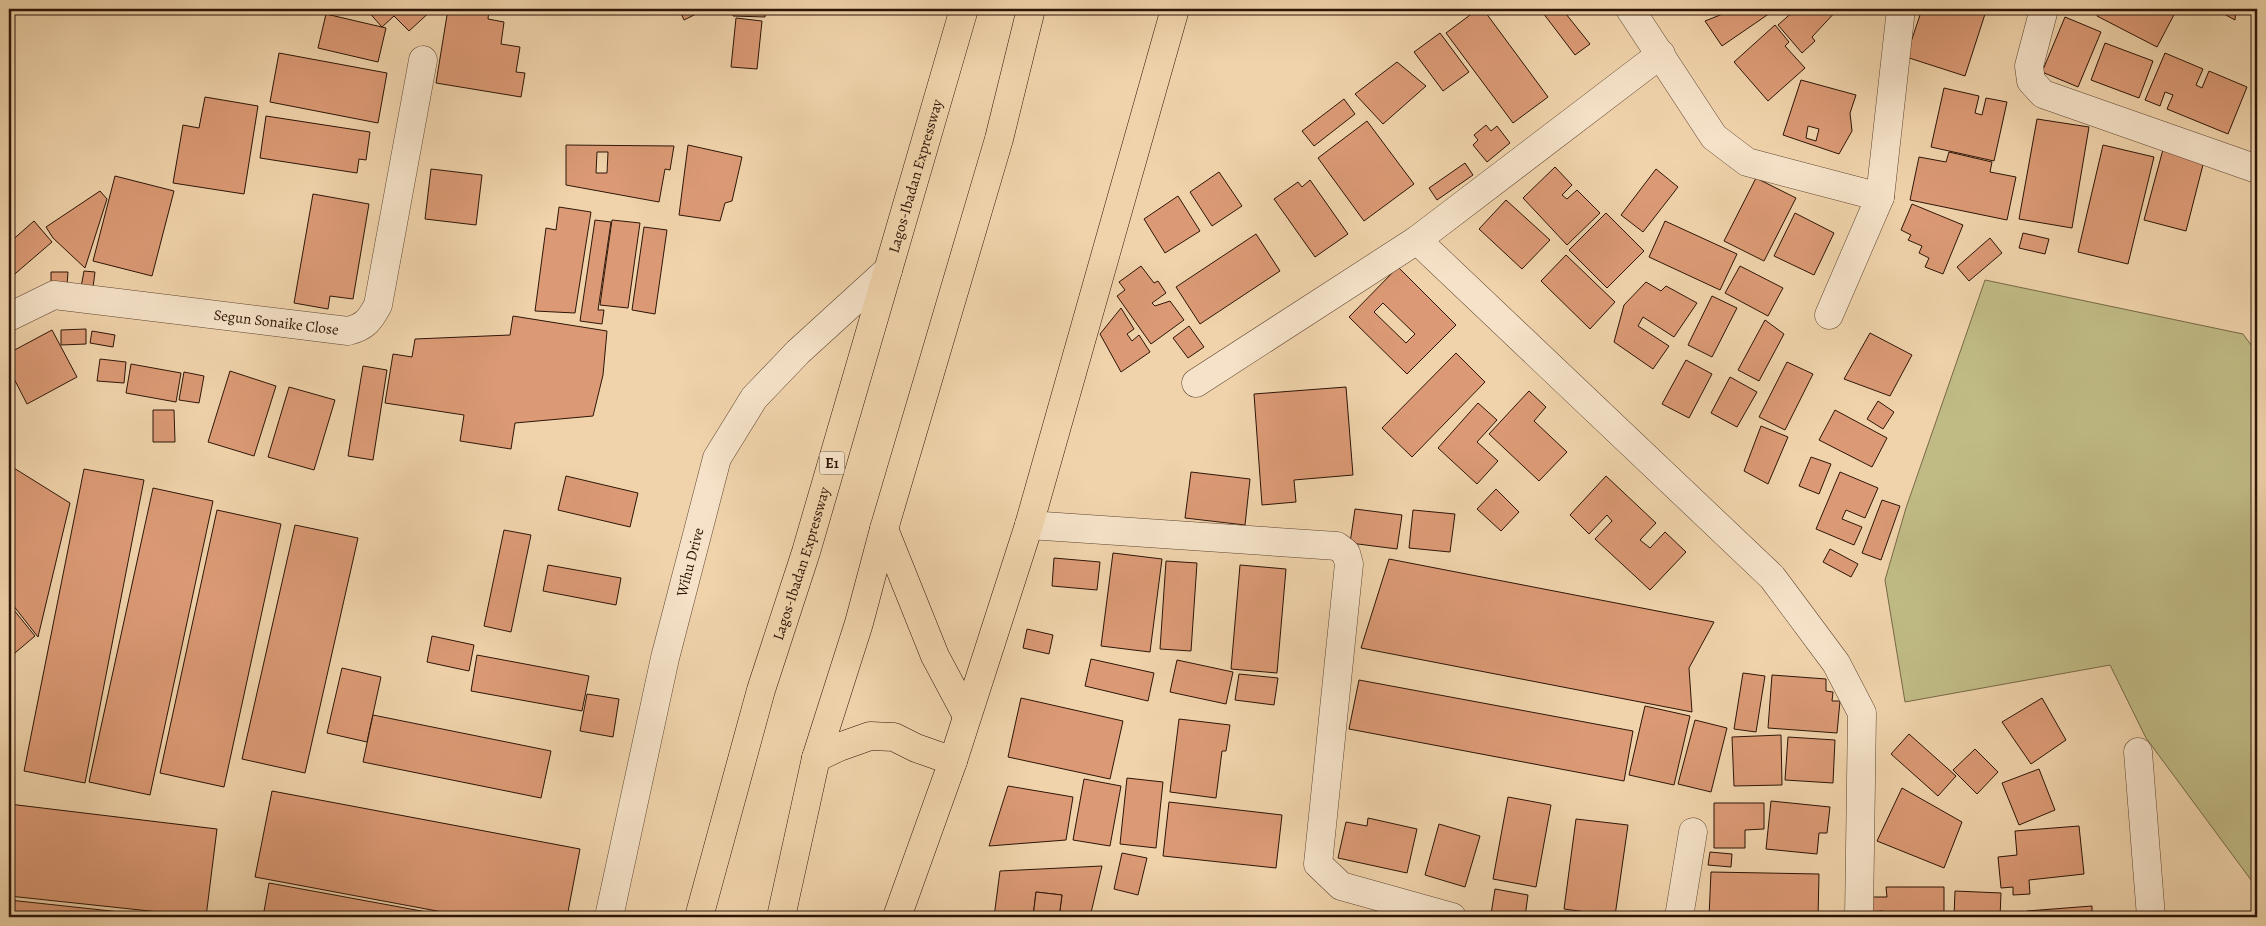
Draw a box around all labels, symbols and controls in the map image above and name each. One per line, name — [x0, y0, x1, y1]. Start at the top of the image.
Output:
street label: Lagos-Ibadan Expressway — [884, 96, 947, 255]
street label: Segun Sonaike Close — [213, 305, 340, 340]
road number: E1 — [820, 452, 844, 474]
street label: Lagos-Ibadan Expressway — [768, 484, 834, 643]
street label: Wihu Drive — [671, 525, 709, 600]

